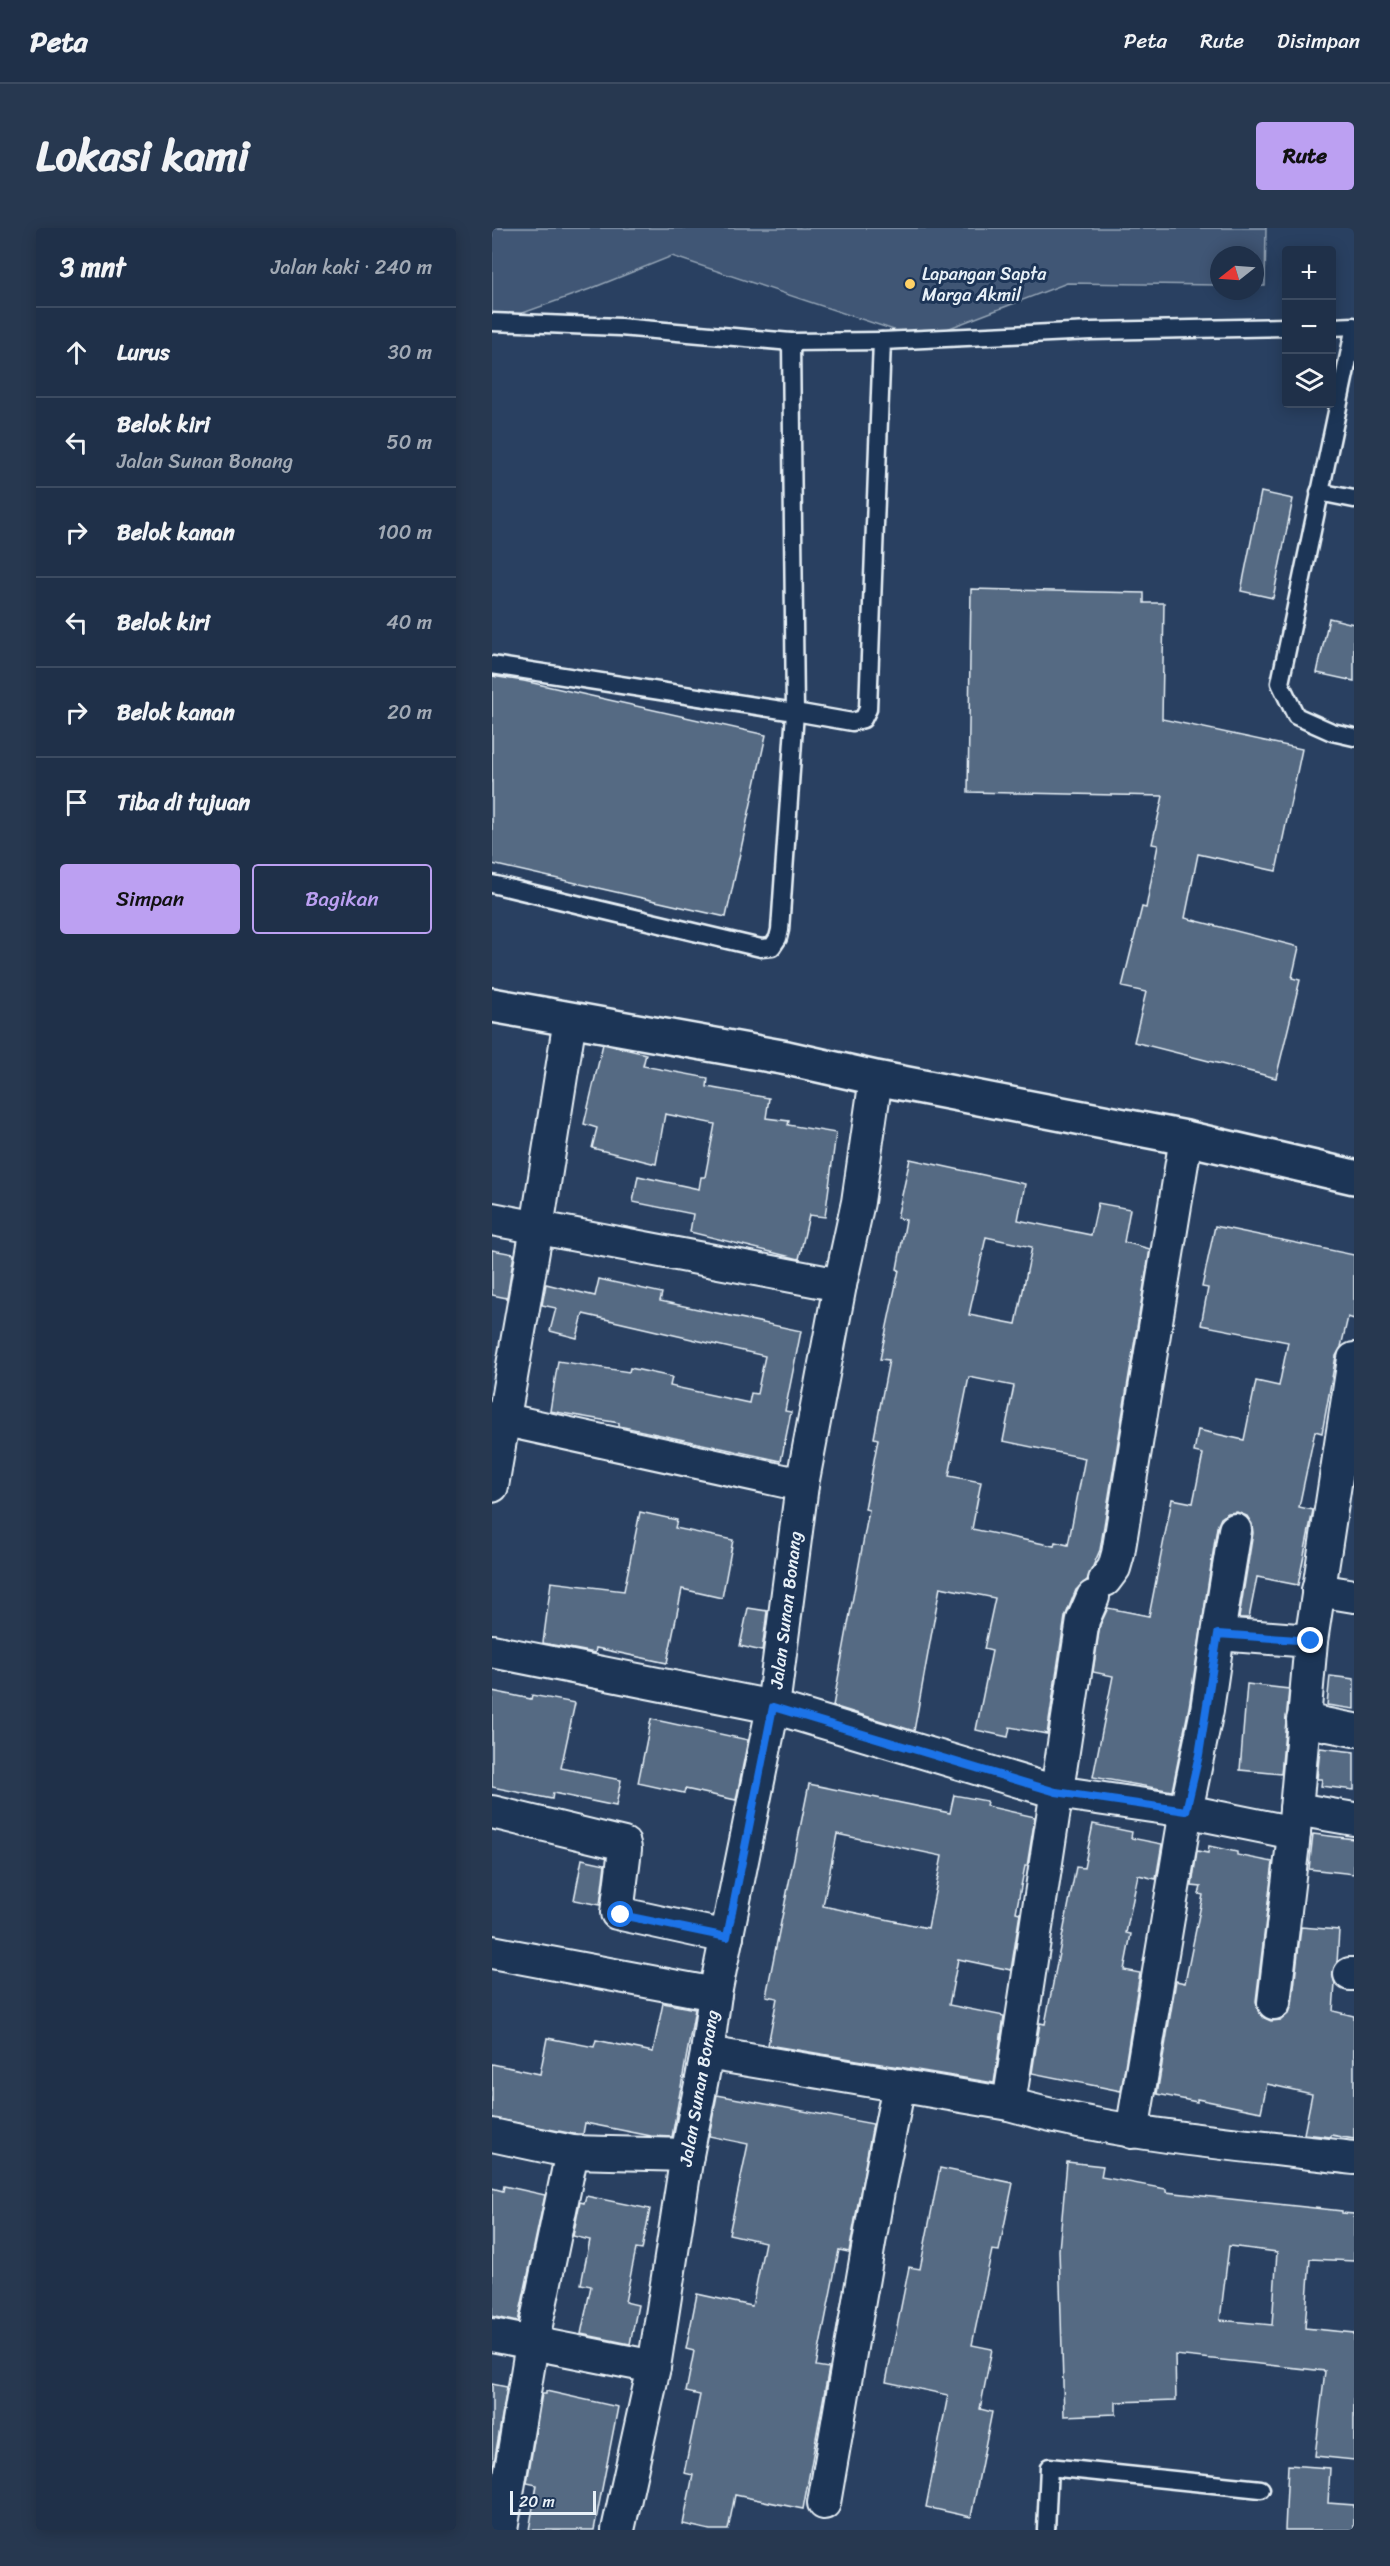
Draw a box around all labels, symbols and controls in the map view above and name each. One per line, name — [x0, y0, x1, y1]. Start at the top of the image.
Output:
text: Peta — [30, 17, 88, 66]
text: Peta — [1124, 22, 1167, 60]
text: Rute — [1200, 22, 1244, 60]
text: Disimpan — [1277, 22, 1360, 60]
text: Lokasi kami — [36, 119, 249, 193]
button: Rute — [1256, 122, 1354, 190]
text: 3 mnt — [60, 244, 126, 290]
north arrow — [1210, 246, 1264, 300]
map controls — [1282, 246, 1336, 408]
button: + — [1282, 246, 1336, 300]
text: Jalan kaki · 240 m — [271, 250, 432, 285]
place label: Lapangan Sapta Marga Akmil — [922, 258, 1047, 311]
marker: Lapangan Sapta Marga Akmil — [903, 277, 917, 291]
button: − — [1282, 300, 1336, 354]
text: Lurus — [117, 333, 170, 372]
text: 30 m — [388, 335, 432, 370]
icon: ahead — [60, 336, 93, 369]
button: layers — [1282, 354, 1336, 408]
text: Belok kiri — [117, 405, 210, 444]
text: 50 m — [387, 425, 432, 460]
icon: left — [60, 426, 93, 459]
text: Jalan Sunan Bonang — [117, 444, 293, 479]
text: Belok kanan — [117, 513, 235, 552]
text: 100 m — [378, 515, 432, 550]
icon: right — [60, 516, 93, 549]
text: Belok kiri — [117, 603, 210, 642]
text: 40 m — [386, 605, 432, 640]
icon: left — [60, 606, 93, 639]
text: Belok kanan — [117, 693, 235, 732]
text: 20 m — [387, 695, 432, 730]
icon: right — [60, 696, 93, 729]
text: Tiba di tujuan — [117, 783, 250, 822]
icon: arrive — [60, 786, 93, 819]
button: Simpan — [60, 864, 240, 934]
button: Bagikan — [252, 864, 432, 934]
street label: Jalan Sunan Bonang — [760, 1529, 812, 1692]
route end — [1297, 1627, 1323, 1653]
route start — [607, 1901, 633, 1927]
street label: Jalan Sunan Bonang — [669, 2007, 729, 2170]
text: 20 m — [519, 2487, 555, 2516]
scale bar — [510, 2488, 596, 2516]

